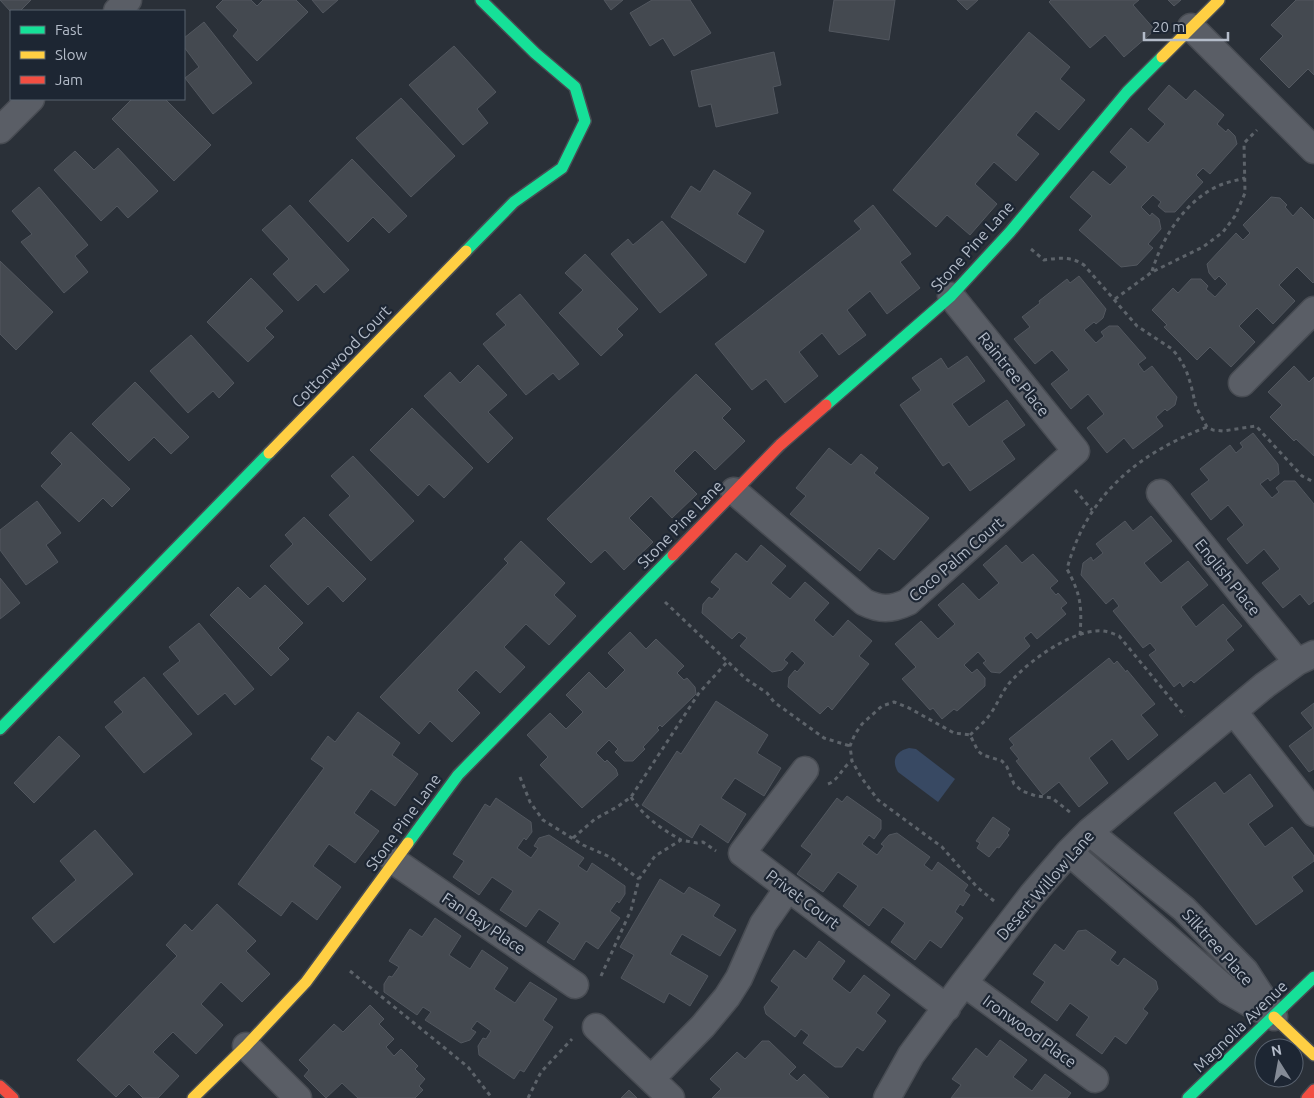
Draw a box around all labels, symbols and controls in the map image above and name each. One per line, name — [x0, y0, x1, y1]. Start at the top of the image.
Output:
legend — [10, 10, 185, 100]
scale bar — [1144, 10, 1228, 42]
text: 20 m — [1152, 18, 1185, 35]
text: Fast — [55, 21, 83, 38]
text: Slow — [55, 46, 88, 63]
text: Jam — [55, 71, 83, 88]
street label: Stone Pine Lane — [927, 197, 1017, 295]
street label: Cottonwood Court — [288, 301, 395, 411]
street label: Raintree Place — [975, 328, 1053, 420]
street label: Stone Pine Lane — [634, 476, 726, 572]
street label: Coco Palm Court — [905, 513, 1008, 605]
street label: English Place — [1192, 535, 1264, 619]
street label: Stone Pine Lane — [362, 770, 444, 874]
street label: Desert Willow Lane — [993, 827, 1097, 943]
street label: Privet Court — [763, 866, 844, 933]
street label: Fan Bay Place — [439, 888, 529, 958]
street label: Silktree Place — [1179, 905, 1257, 989]
street label: Magnolia Avenue — [1189, 977, 1291, 1075]
street label: Ironwood Place — [980, 991, 1080, 1071]
north arrow — [1254, 1038, 1304, 1088]
text: N — [1270, 1041, 1283, 1059]

